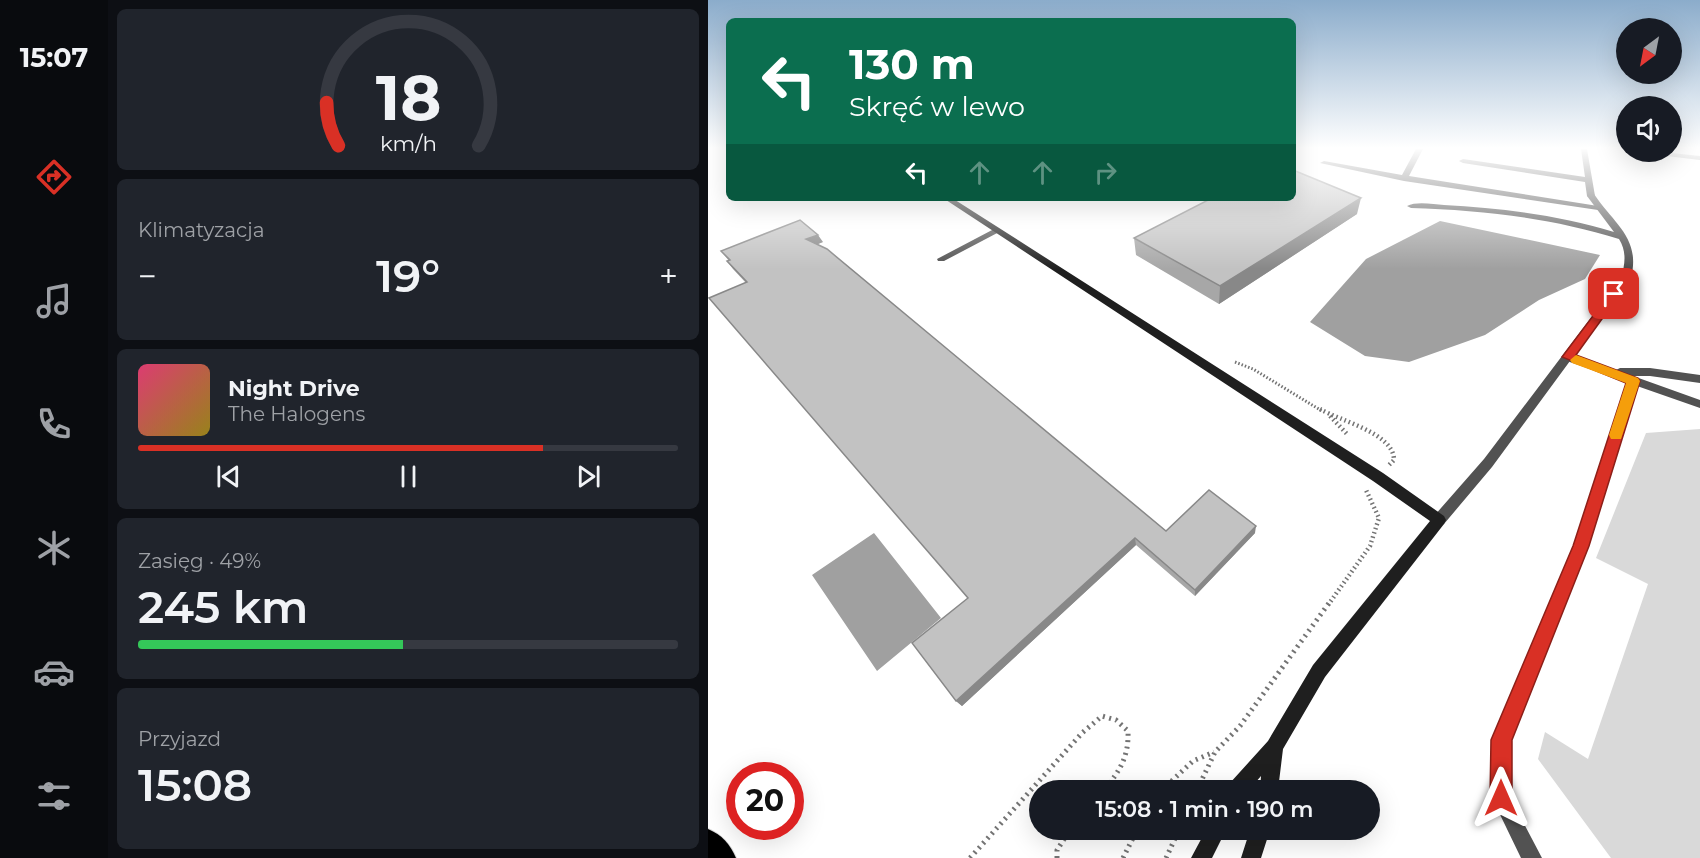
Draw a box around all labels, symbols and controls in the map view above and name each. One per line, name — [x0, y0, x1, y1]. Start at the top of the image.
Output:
north arrow — [1616, 18, 1682, 84]
map controls — [1616, 18, 1682, 162]
text: 130 m — [849, 38, 975, 90]
text: 15:07 — [20, 41, 88, 74]
icon: left — [750, 42, 828, 120]
text: 18 — [375, 61, 441, 137]
text: Skręć w lewo — [849, 90, 1025, 123]
button: sound — [1616, 96, 1682, 162]
text: km/h — [379, 131, 437, 157]
icon: directions — [33, 156, 75, 198]
icon: left — [900, 156, 933, 189]
icon: ahead — [963, 156, 996, 189]
icon: ahead — [1026, 156, 1059, 189]
icon: right — [1089, 156, 1122, 189]
text: Klimatyzacja — [138, 218, 265, 242]
text: 19° — [376, 248, 440, 303]
text: − — [138, 256, 157, 296]
text: + — [659, 256, 678, 296]
pin — [1588, 268, 1639, 319]
icon: arrive — [1597, 277, 1630, 310]
icon: music — [33, 280, 75, 322]
text: Night Drive — [228, 375, 360, 402]
text: The Halogens — [228, 402, 365, 426]
icon: phone — [33, 403, 75, 445]
icon: previous — [212, 460, 245, 493]
icon: pause — [392, 460, 425, 493]
icon: next — [572, 460, 605, 493]
icon: climate — [33, 527, 75, 569]
text: Zasięg · 49% — [138, 549, 261, 573]
text: 245 km — [138, 579, 309, 634]
icon: car — [33, 651, 75, 693]
text: Przyjazd — [138, 727, 221, 751]
text: 15:08 — [138, 757, 252, 812]
speed limit sign: 20 — [726, 762, 804, 840]
position arrow — [1469, 766, 1533, 830]
icon: filters — [33, 775, 75, 817]
text: 15:08 · 1 min · 190 m — [1096, 796, 1313, 823]

